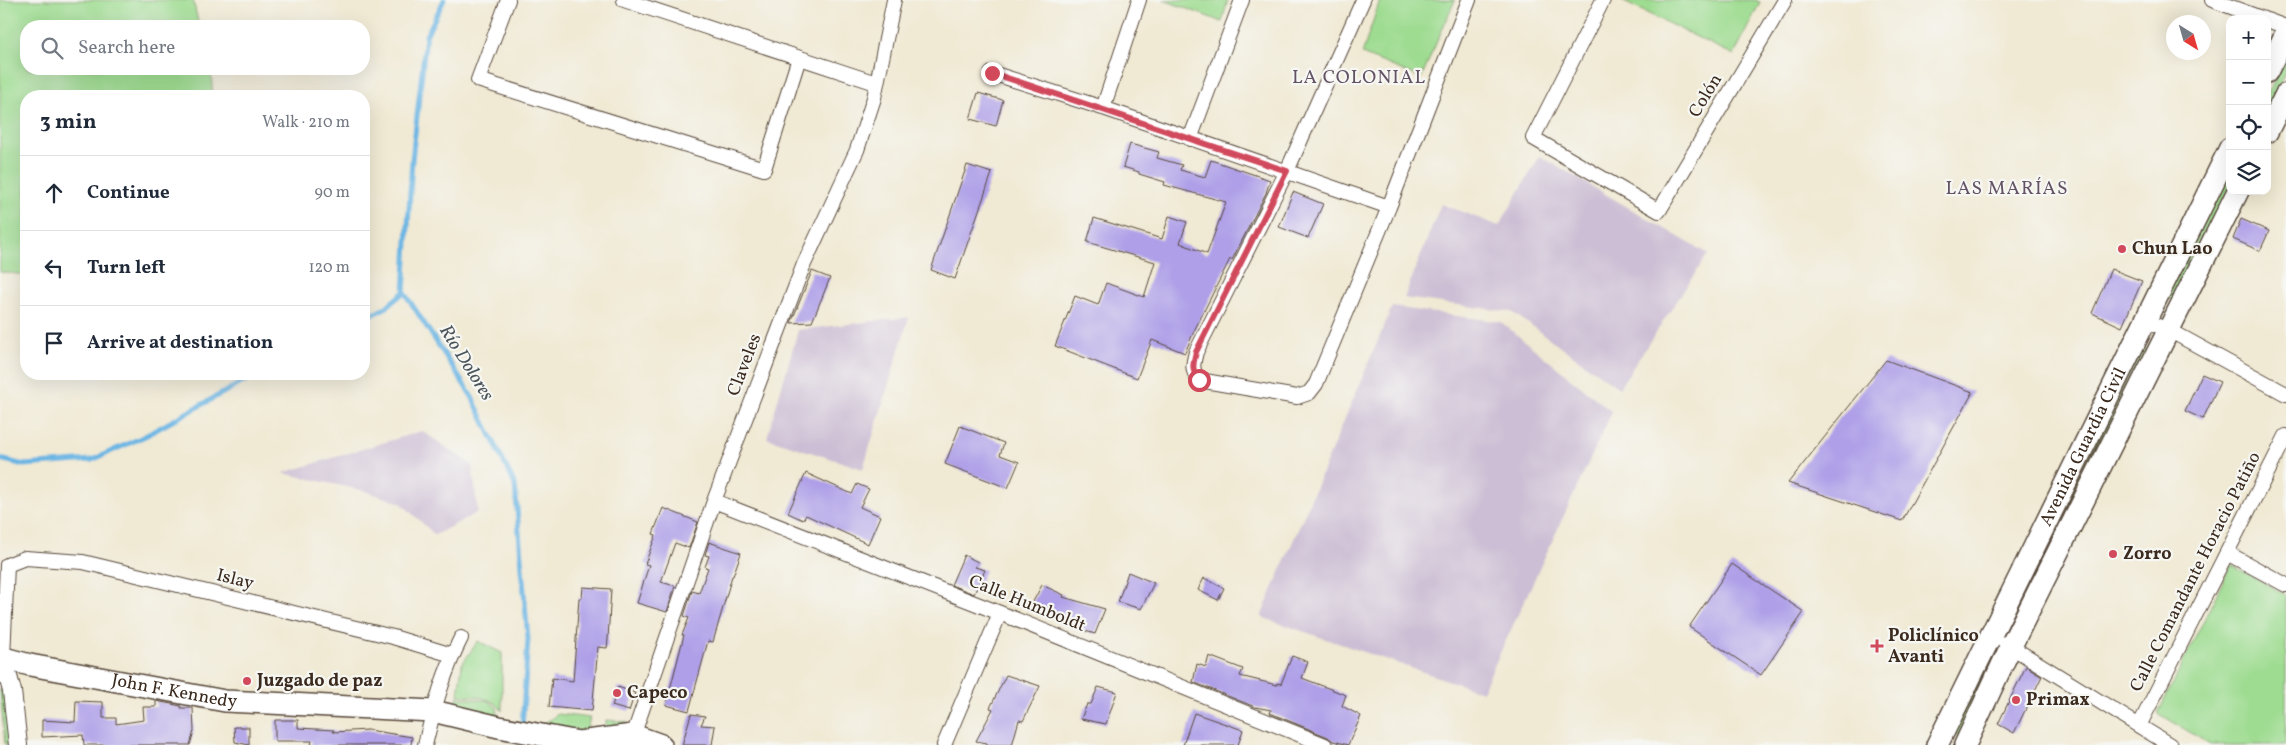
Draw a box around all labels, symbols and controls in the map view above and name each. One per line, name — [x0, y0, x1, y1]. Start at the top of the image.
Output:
north arrow — [2166, 15, 2211, 60]
map controls — [2226, 15, 2271, 195]
button: + — [2226, 15, 2271, 60]
search box — [20, 20, 370, 75]
icon: search — [38, 34, 66, 62]
text: Search here — [78, 35, 175, 61]
button: − — [2226, 60, 2271, 105]
route end — [981, 62, 1004, 85]
district label: LA COLONIAL — [1292, 65, 1426, 91]
street label: Colón — [1683, 69, 1729, 123]
button: locate — [2226, 105, 2271, 150]
text: 3 min — [40, 108, 96, 137]
text: Walk · 210 m — [262, 112, 350, 134]
button: layers — [2226, 150, 2271, 195]
district label: LAS MARÍAS — [1946, 176, 2068, 202]
icon: ahead — [40, 179, 68, 207]
text: Continue — [87, 180, 170, 206]
text: 90 m — [314, 182, 350, 204]
place label: Chun Lao — [2132, 237, 2212, 262]
marker: Chun Lao — [2116, 243, 2128, 255]
icon: left — [40, 254, 68, 282]
text: Turn left — [87, 255, 166, 281]
text: 120 m — [308, 257, 350, 279]
water label: Río Dolores — [432, 320, 500, 406]
icon: arrive — [40, 329, 68, 357]
text: Arrive at destination — [87, 330, 273, 356]
street label: Claveles — [722, 330, 768, 400]
street label: Avenida Guardia Civil — [2034, 363, 2133, 531]
route start — [1188, 369, 1211, 392]
street label: Calle Comandante Horacio Patiño — [2124, 448, 2268, 696]
place label: Zorro — [2123, 542, 2172, 567]
marker: Zorro — [2107, 548, 2119, 560]
street label: Islay — [214, 563, 257, 597]
street label: Calle Humboldt — [965, 569, 1089, 639]
place label: Policlínico Avanti — [1888, 624, 1979, 670]
marker: Policlínico Avanti — [1870, 639, 1884, 653]
street label: John F. Kennedy — [110, 668, 238, 714]
place label: Juzgado de paz — [256, 669, 382, 694]
marker: Juzgado de paz — [241, 675, 253, 687]
place label: Capeco — [627, 681, 688, 706]
marker: Capeco — [611, 687, 623, 699]
place label: Primax — [2026, 688, 2090, 713]
marker: Primax — [2010, 694, 2022, 706]

